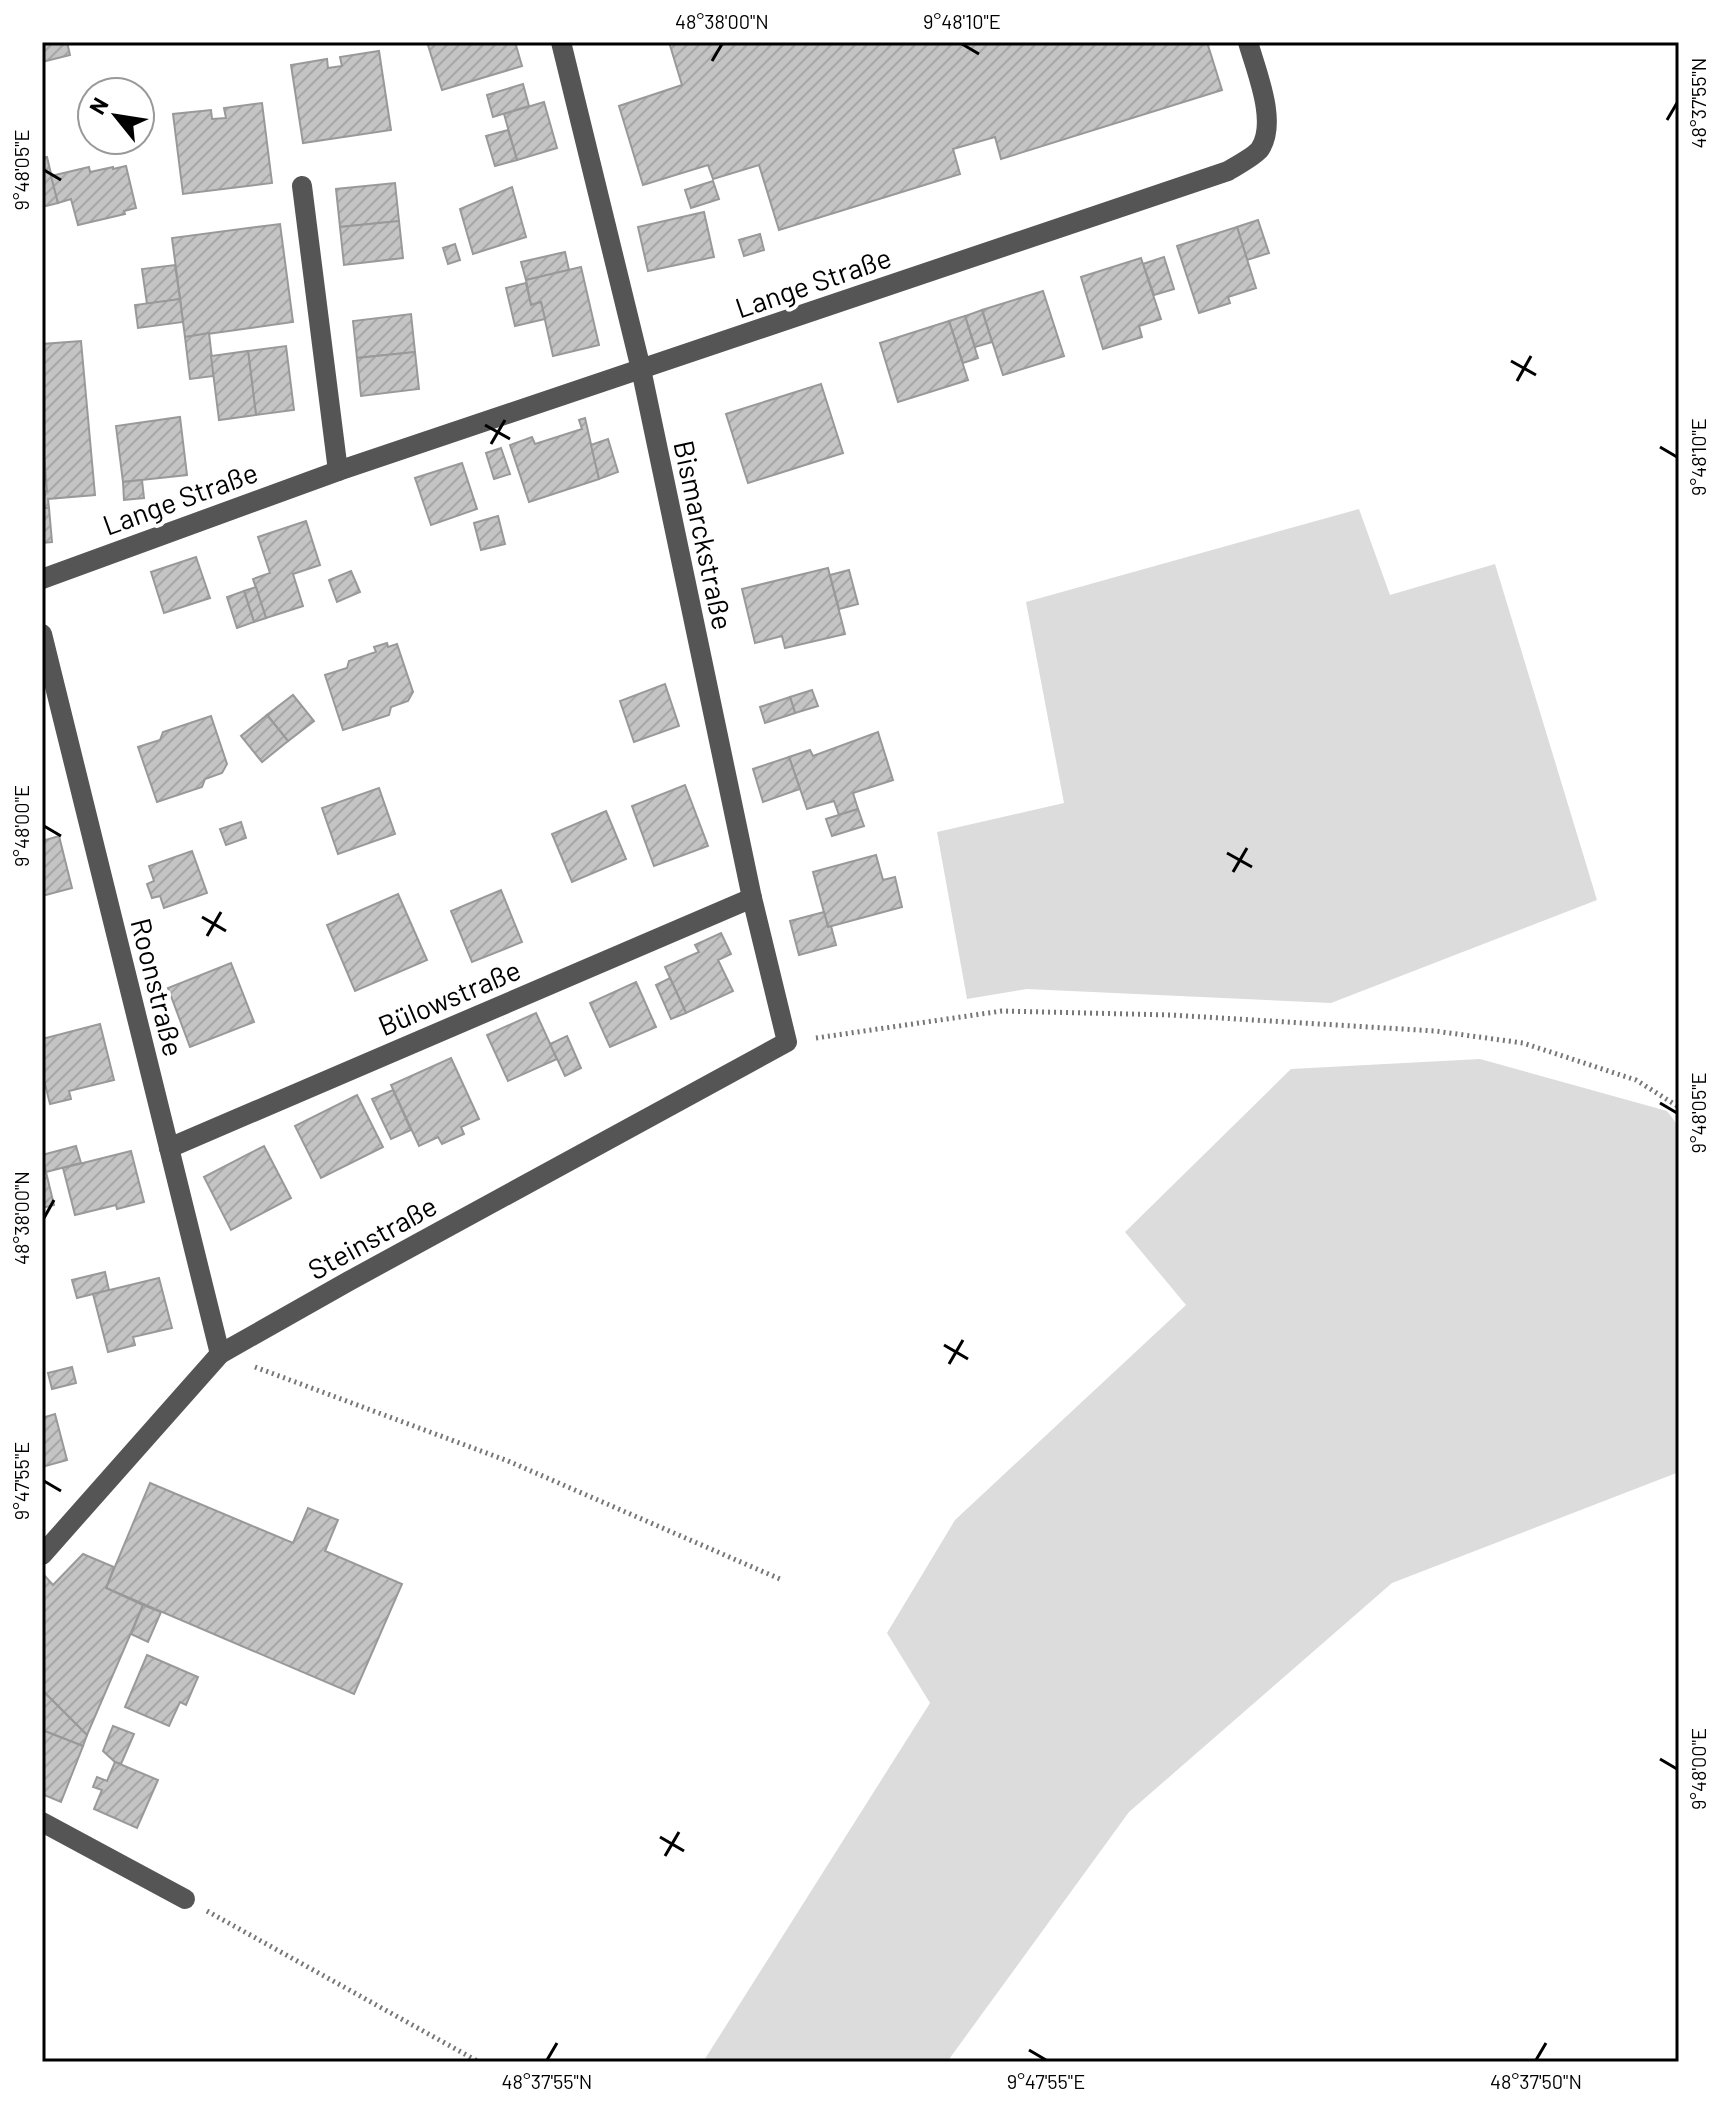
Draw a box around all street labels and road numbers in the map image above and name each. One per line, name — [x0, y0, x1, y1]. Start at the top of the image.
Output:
street label: Lange Straße — [731, 240, 895, 324]
street label: Bismarckstraße — [667, 437, 741, 633]
street label: Lange Straße — [98, 454, 262, 542]
street label: Roonstraße — [124, 914, 192, 1060]
street label: Bülowstraße — [373, 952, 525, 1042]
street label: Steinstraße — [302, 1188, 442, 1286]

